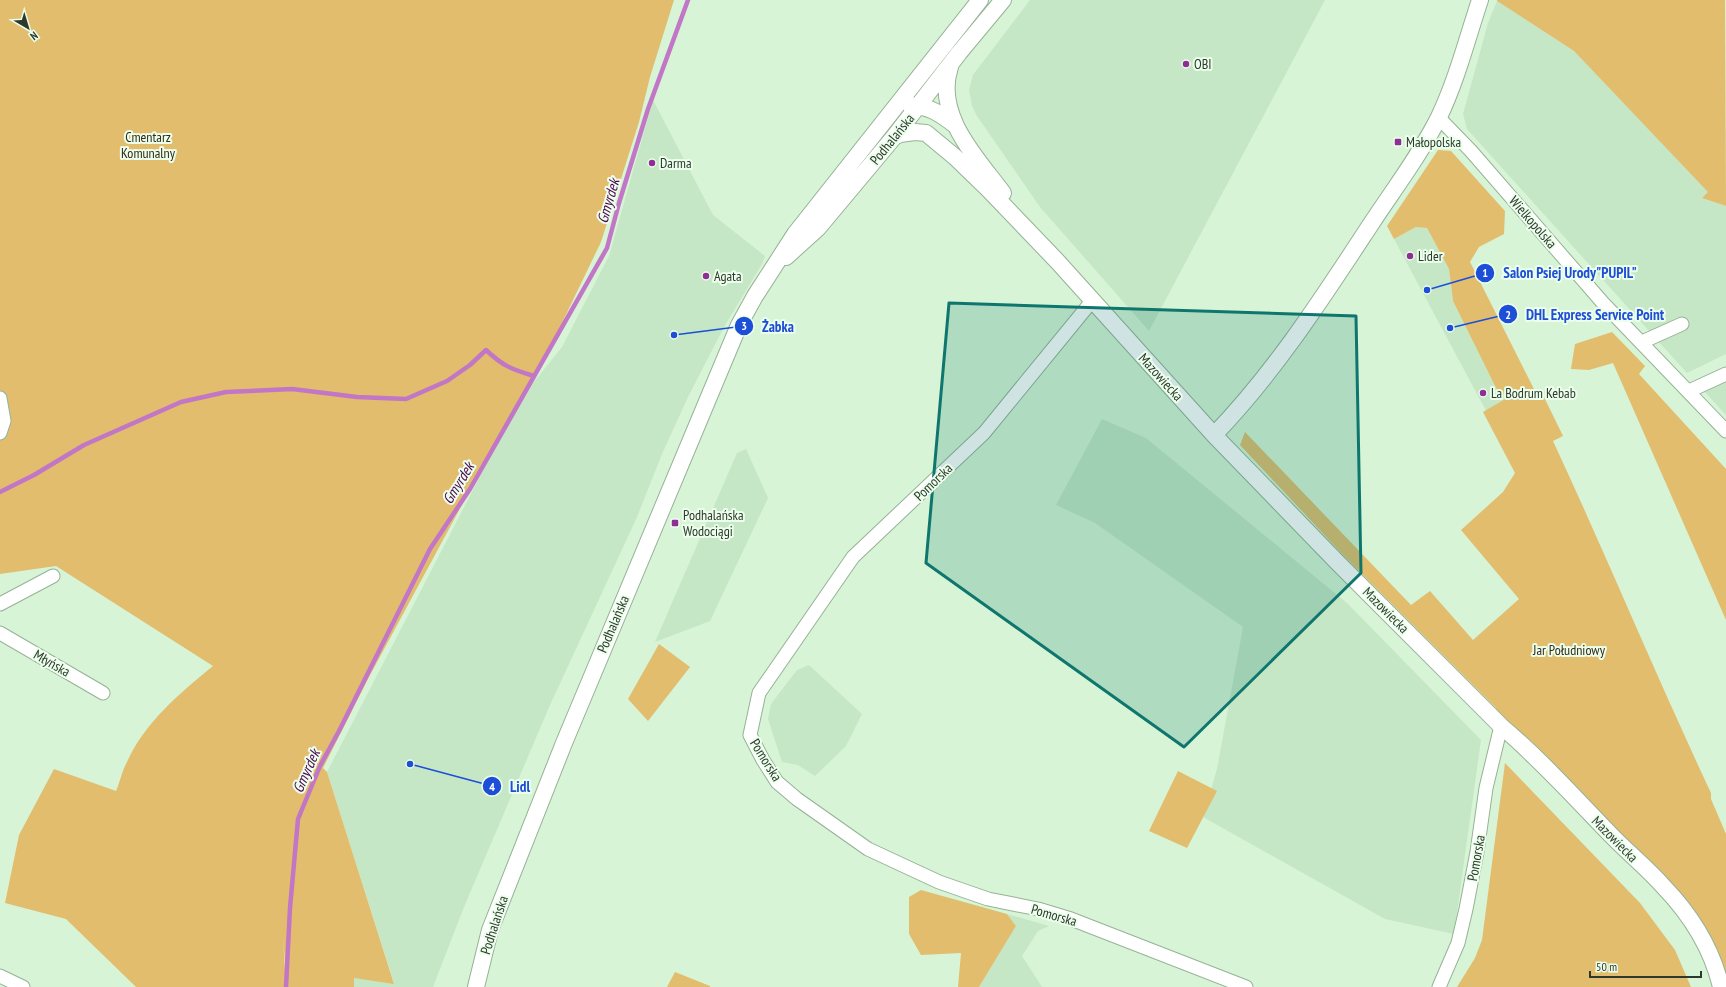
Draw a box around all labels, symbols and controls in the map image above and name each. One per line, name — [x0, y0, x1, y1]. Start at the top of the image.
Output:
north arrow — [8, 8, 48, 48]
text: N — [27, 29, 41, 43]
place label: OBI — [1194, 55, 1212, 73]
marker: OBI — [1181, 59, 1191, 69]
street label: Podhalańska — [866, 110, 918, 168]
park label: Cmentarz Komunalny — [121, 128, 176, 162]
place label: Małopolska — [1406, 133, 1461, 151]
marker: Małopolska — [1393, 137, 1403, 147]
place label: Darma — [660, 154, 692, 172]
marker: Darma — [647, 158, 657, 168]
water label: Gmyrdek — [593, 174, 624, 225]
street label: Wielkopolska — [1505, 192, 1561, 252]
place label: Lider — [1418, 247, 1443, 265]
marker: Lider — [1405, 251, 1415, 261]
callout: Salon Psiej Urody"PUPIL" — [1475, 259, 1645, 286]
text: Salon Psiej Urody"PUPIL" — [1503, 263, 1637, 282]
text: 1 — [1482, 265, 1488, 280]
place label: Agata — [714, 267, 742, 285]
marker: Agata — [701, 271, 711, 281]
callout: DHL Express Service Point — [1498, 301, 1673, 328]
text: DHL Express Service Point — [1526, 305, 1665, 324]
text: 2 — [1505, 307, 1511, 322]
callout: Żabka — [734, 313, 802, 340]
text: Żabka — [762, 317, 794, 336]
text: 3 — [741, 318, 747, 333]
street label: Mazowiecka — [1135, 349, 1187, 405]
place label: La Bodrum Kebab — [1491, 384, 1576, 402]
marker: La Bodrum Kebab — [1478, 388, 1488, 398]
water label: Gmyrdek — [438, 457, 479, 507]
street label: Pomorska — [910, 459, 956, 505]
place label: Podhalańska Wodociągi — [683, 506, 744, 540]
marker: Podhalańska Wodociągi — [670, 518, 680, 528]
street label: Mazowiecka — [1359, 583, 1413, 637]
street label: Podhalańska — [593, 593, 633, 655]
park label: Jar Południowy — [1532, 641, 1606, 659]
street label: Młyńska — [30, 645, 74, 681]
street label: Pomorska — [746, 735, 786, 785]
water label: Gmyrdek — [288, 744, 325, 796]
callout: Lidl — [482, 773, 538, 800]
text: Lidl — [510, 777, 530, 796]
text: 4 — [489, 779, 495, 794]
street label: Mazowiecka — [1588, 812, 1642, 866]
street label: Pomorska — [1463, 833, 1489, 883]
street label: Podhalańska — [476, 893, 512, 957]
street label: Pomorska — [1029, 900, 1079, 930]
scale bar — [1590, 953, 1701, 979]
text: 50 m — [1596, 959, 1617, 974]

